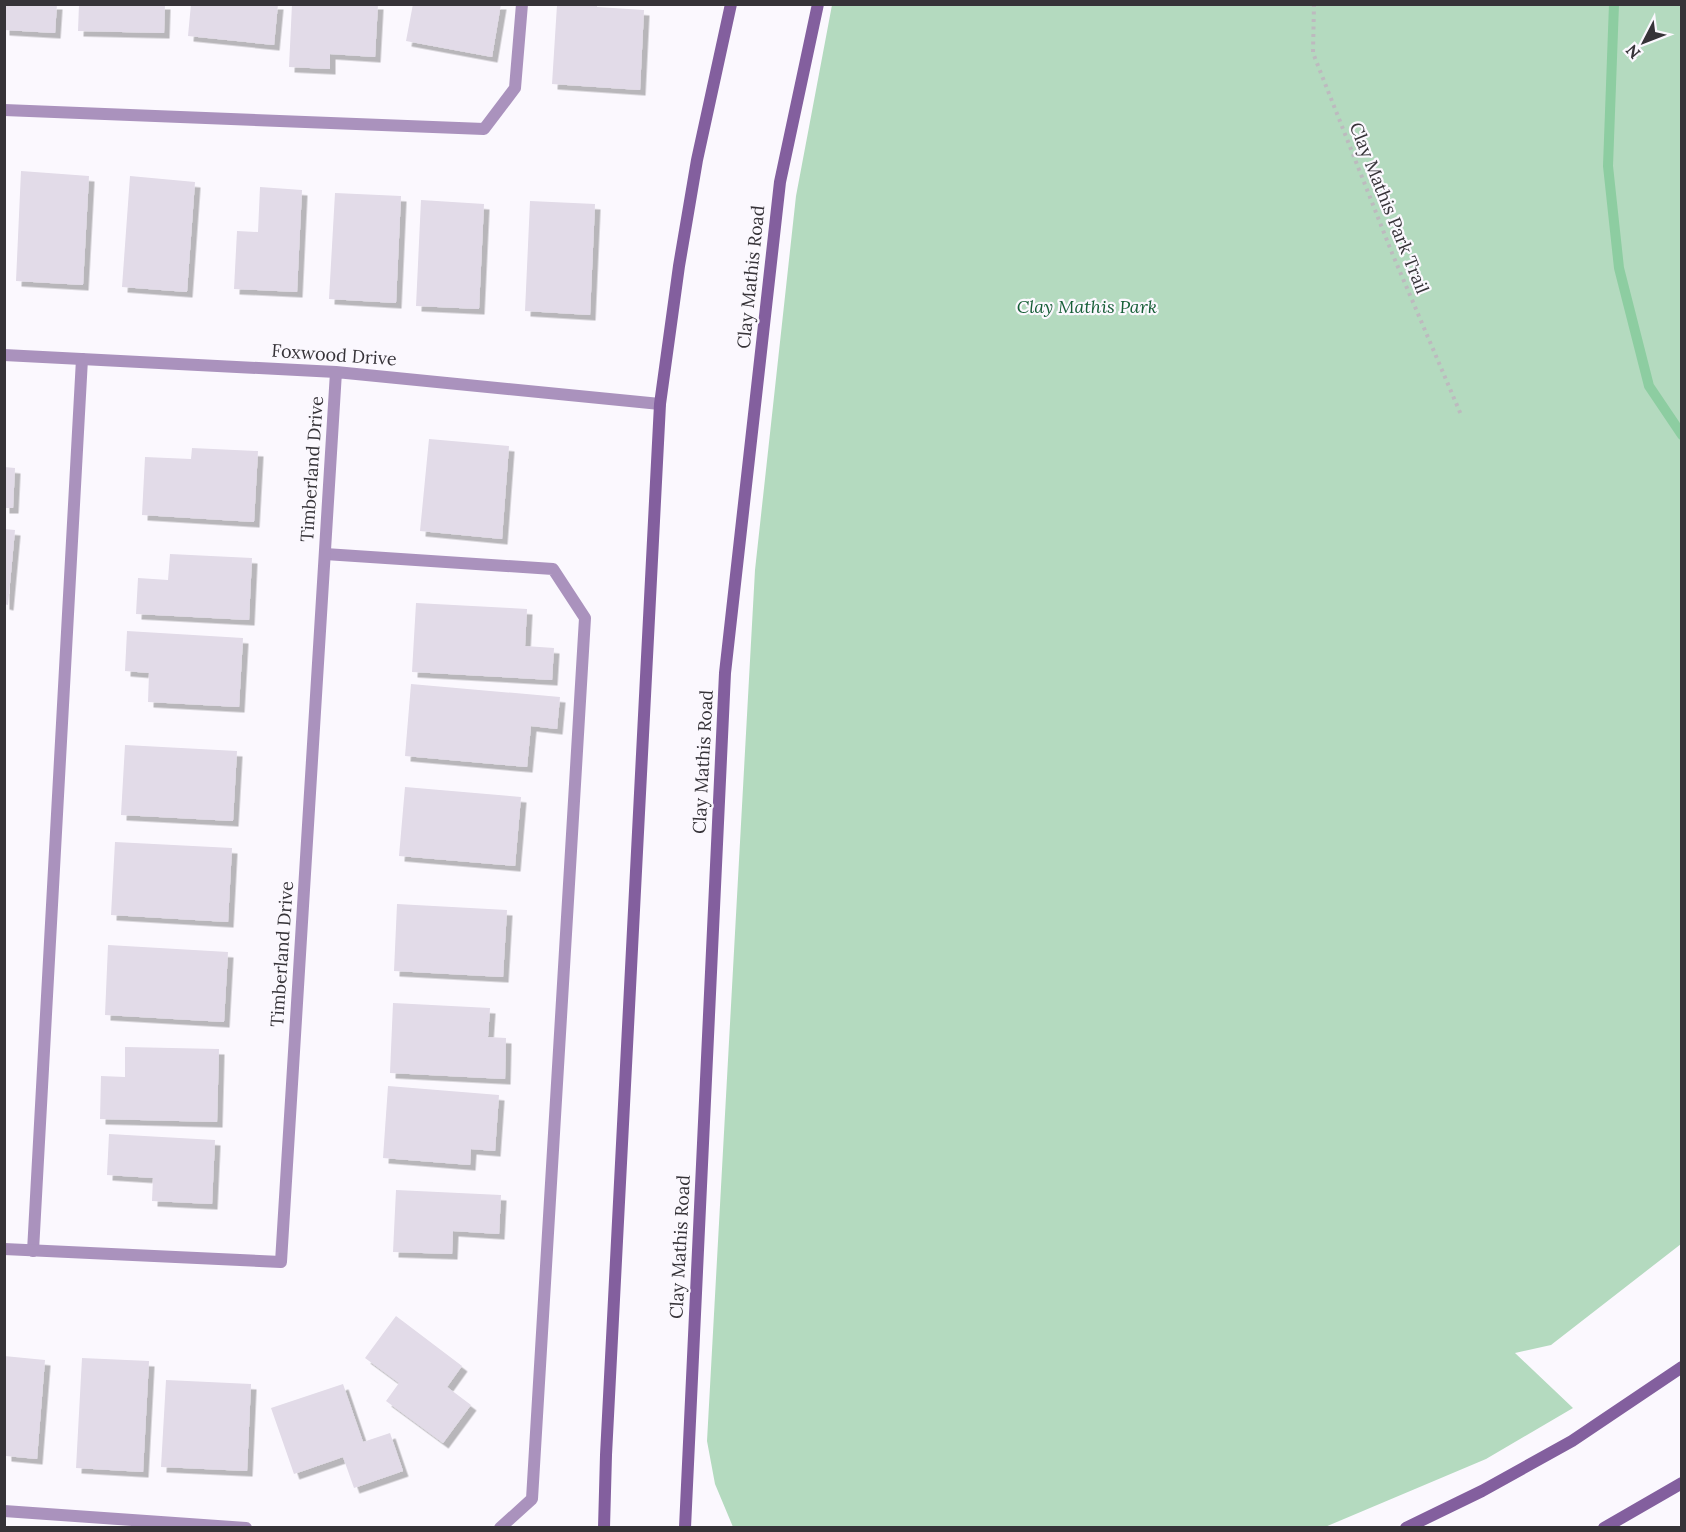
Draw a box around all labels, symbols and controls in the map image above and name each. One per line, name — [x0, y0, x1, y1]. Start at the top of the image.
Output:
north arrow — [1614, 12, 1674, 72]
text: N — [1621, 41, 1644, 63]
street label: Clay Mathis Park Trail — [1345, 119, 1434, 297]
street label: Clay Mathis Road — [732, 204, 769, 350]
park label: Clay Mathis Park — [1017, 295, 1157, 318]
street label: Foxwood Drive — [271, 339, 398, 370]
street label: Timberland Drive — [295, 395, 328, 543]
street label: Clay Mathis Road — [687, 689, 718, 835]
street label: Timberland Drive — [265, 880, 298, 1028]
street label: Clay Mathis Road — [664, 1174, 695, 1320]

